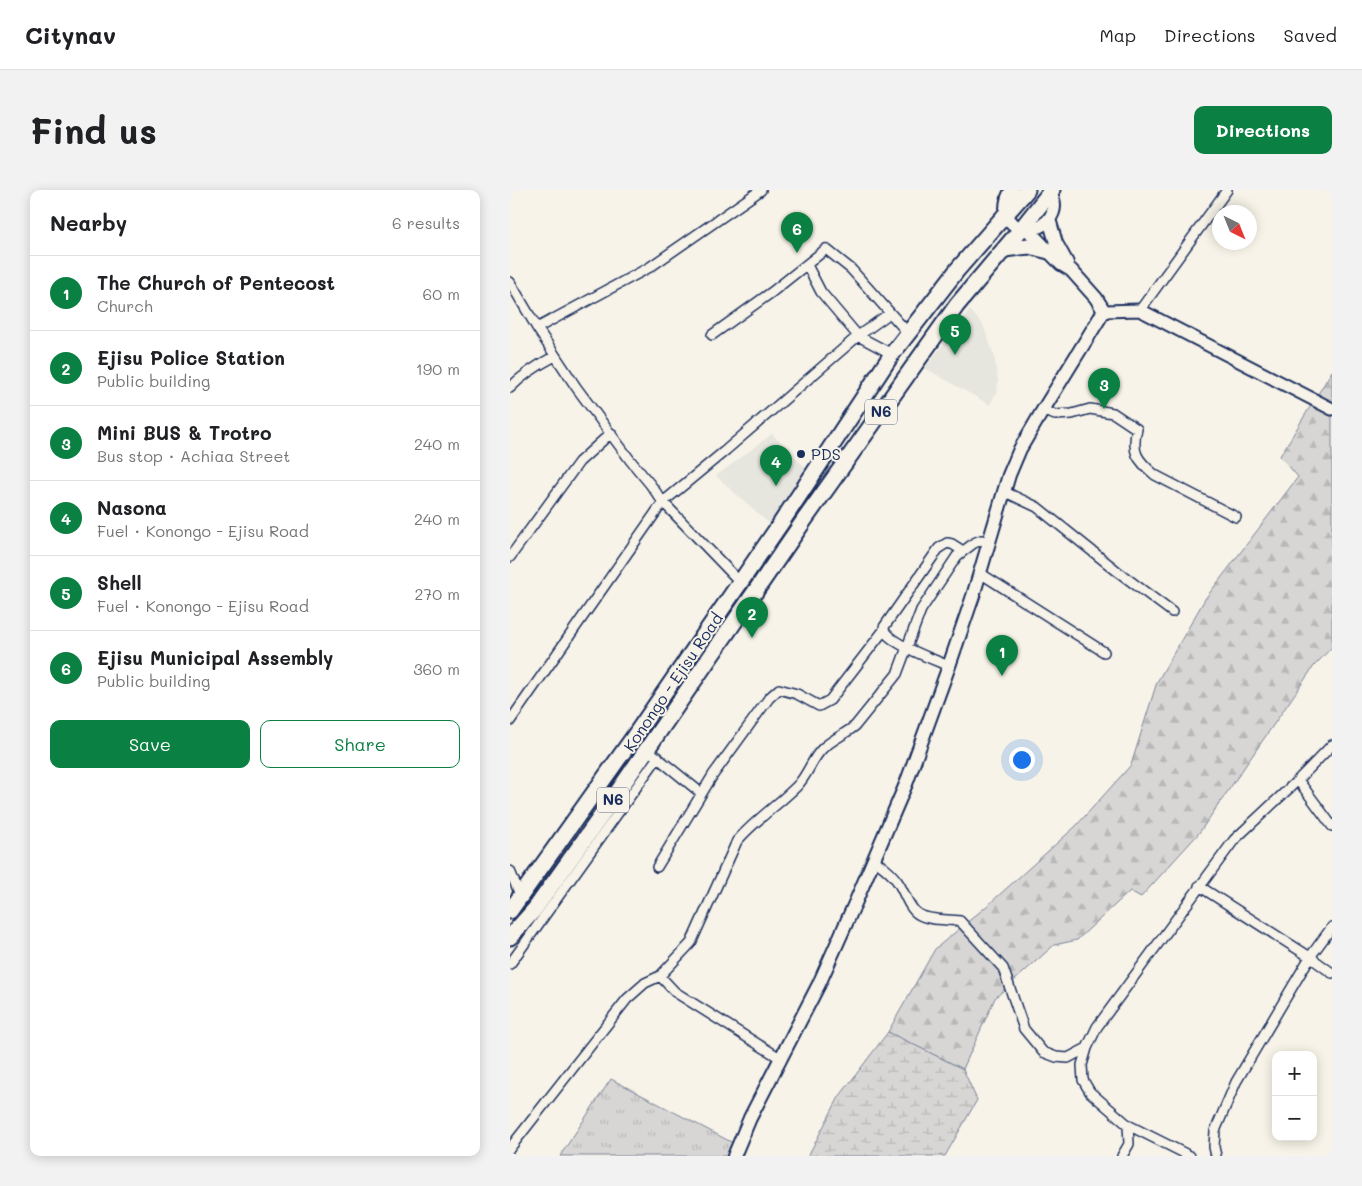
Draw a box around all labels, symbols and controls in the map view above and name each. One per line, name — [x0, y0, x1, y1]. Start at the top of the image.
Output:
text: Citynav — [25, 19, 116, 50]
text: Map — [1099, 23, 1136, 47]
text: Directions — [1164, 23, 1256, 47]
text: Saved — [1284, 23, 1337, 47]
button: Directions — [1194, 106, 1332, 154]
text: Find us — [30, 107, 157, 153]
north arrow — [1212, 205, 1257, 250]
text: Nearby — [50, 209, 127, 236]
text: 6 results — [392, 212, 460, 233]
pin: 6 — [781, 212, 813, 253]
text: The Church of Pentecost — [97, 270, 335, 295]
text: 1 — [62, 283, 70, 304]
text: 60 m — [423, 283, 460, 304]
text: Church — [97, 295, 153, 316]
pin: 5 — [939, 314, 971, 355]
text: Ejisu Police Station — [97, 345, 285, 370]
text: 2 — [62, 358, 70, 379]
text: 190 m — [416, 358, 460, 379]
pin: 3 — [1088, 368, 1120, 409]
text: Public building — [97, 370, 210, 391]
road number: N6 — [865, 400, 897, 424]
text: Mini BUS & Trotro — [97, 420, 271, 445]
text: 3 — [61, 433, 71, 454]
text: 240 m — [414, 433, 460, 454]
place label: PDS — [811, 443, 841, 464]
text: Bus stop · Achiaa Street — [97, 445, 290, 466]
pin: 4 — [760, 445, 792, 486]
marker: PDS — [795, 448, 807, 460]
text: Nasona — [97, 495, 167, 520]
text: 4 — [61, 508, 71, 529]
text: 240 m — [414, 508, 460, 529]
text: Fuel · Konongo - Ejisu Road — [97, 520, 309, 541]
text: Shell — [97, 570, 142, 595]
text: 5 — [61, 583, 71, 604]
text: 270 m — [414, 583, 460, 604]
text: Fuel · Konongo - Ejisu Road — [97, 595, 309, 616]
pin: 2 — [736, 597, 768, 638]
street label: Konongo - Ejisu Road — [618, 608, 727, 755]
pin: 1 — [986, 635, 1018, 676]
text: Ejisu Municipal Assembly — [97, 645, 333, 670]
text: 6 — [61, 658, 71, 679]
text: 360 m — [413, 658, 460, 679]
text: Public building — [97, 670, 210, 691]
button: Save — [50, 720, 250, 768]
button: Share — [260, 720, 460, 768]
your location — [1009, 747, 1035, 773]
road number: N6 — [597, 788, 629, 812]
map controls — [1272, 1051, 1317, 1141]
button: + — [1272, 1051, 1317, 1096]
button: − — [1272, 1096, 1317, 1141]

